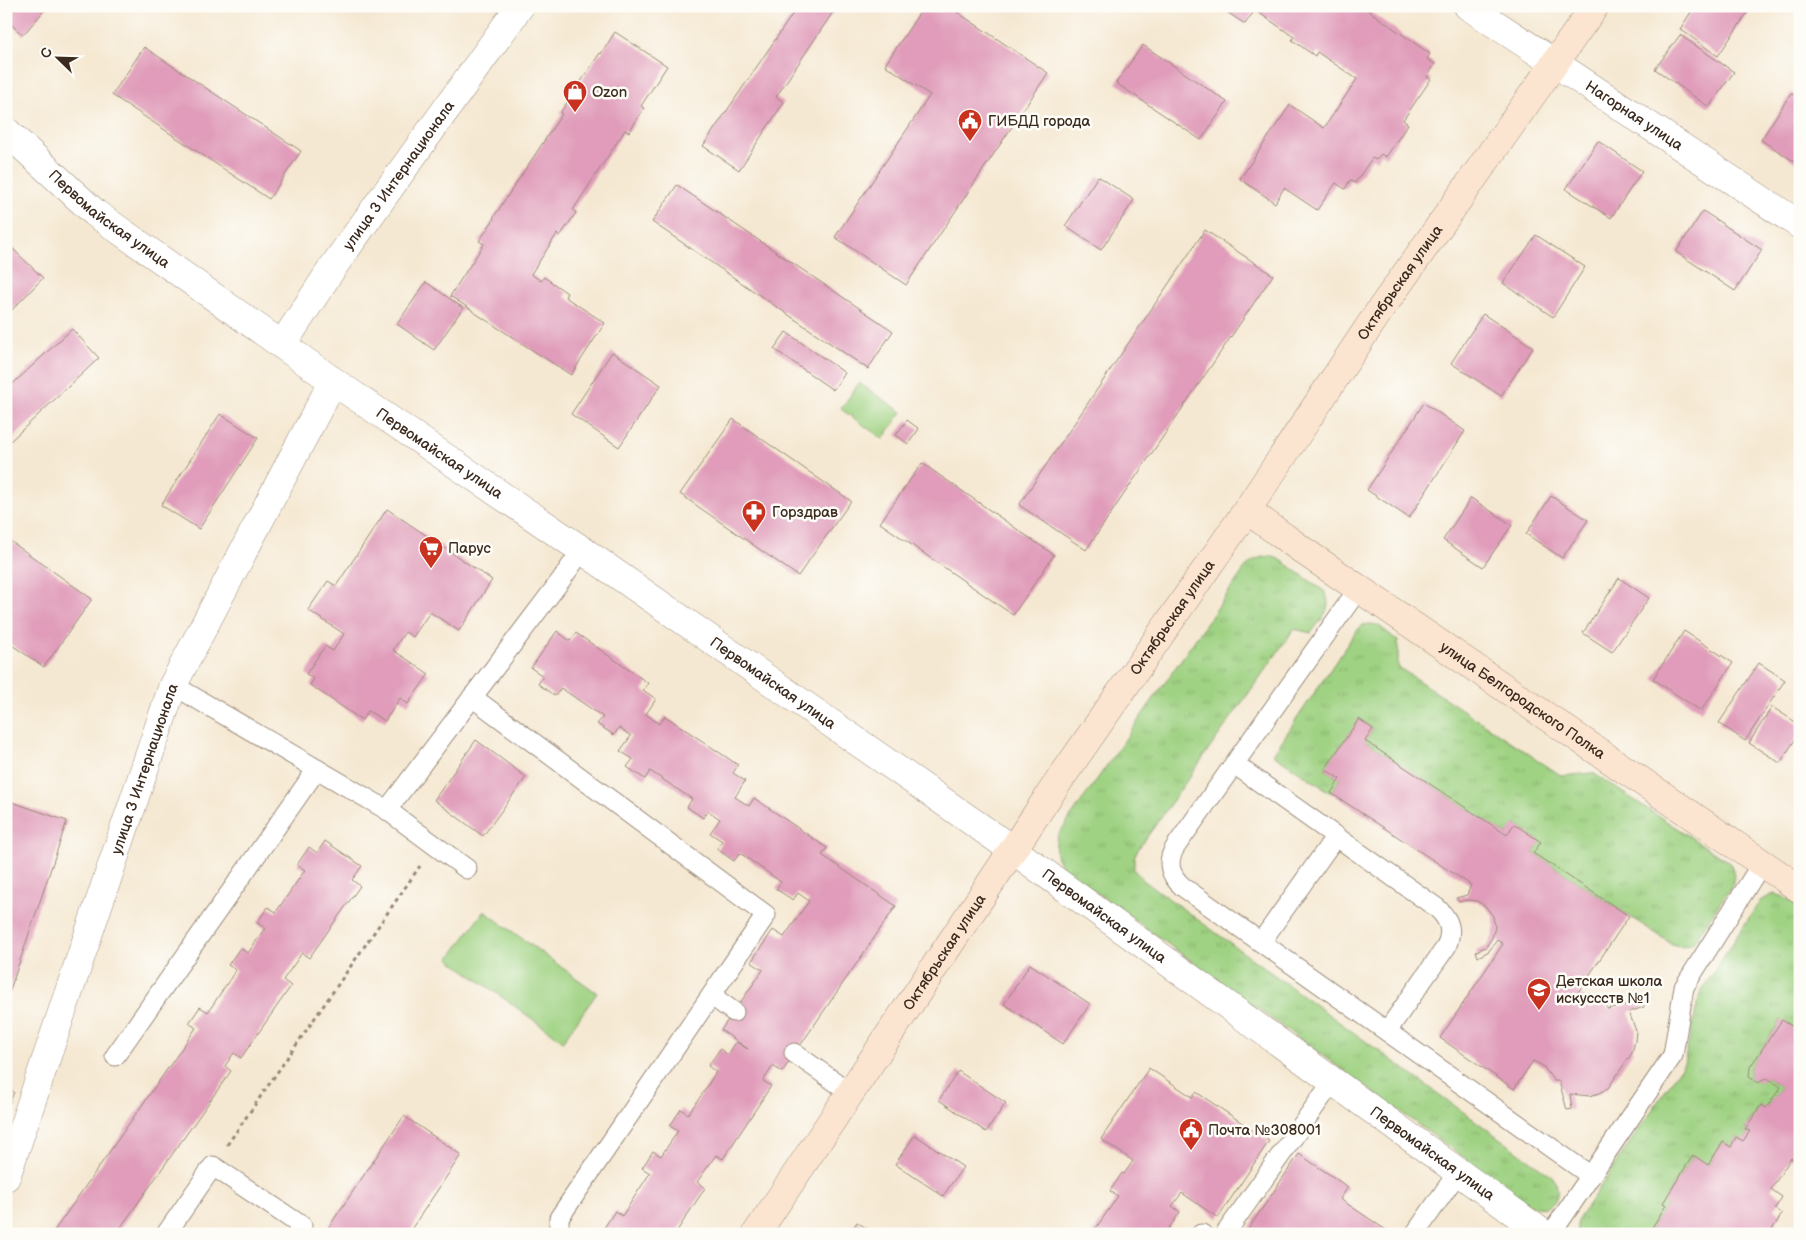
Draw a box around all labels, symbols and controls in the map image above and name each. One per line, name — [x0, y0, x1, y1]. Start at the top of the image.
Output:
north arrow — [32, 32, 82, 82]
text: С — [37, 45, 56, 61]
street label: Нагорная улица — [1582, 76, 1687, 155]
shop icon: Ozon — [562, 79, 588, 113]
place label: Ozon — [592, 83, 627, 102]
street label: улица 3 Интернационала — [339, 97, 459, 254]
public building icon: ГИБДД города — [957, 108, 983, 142]
place label: ГИБДД города — [988, 112, 1090, 131]
street label: Первомайская улица — [45, 166, 174, 272]
street label: Октябрьская улица — [1353, 221, 1447, 344]
street label: Первомайская улица — [372, 404, 507, 503]
pharmacy icon: Горздрав — [741, 499, 767, 533]
place label: Горздрав — [772, 503, 838, 522]
supermarket icon: Парус — [418, 535, 444, 569]
place label: Парус — [448, 539, 491, 558]
street label: Октябрьская улица — [1126, 556, 1219, 679]
street label: Первомайская улица — [706, 633, 840, 733]
street label: улица Белгородского Полка — [1436, 637, 1609, 763]
street label: улица 3 Интернационала — [107, 681, 182, 857]
street label: Первомайская улица — [1038, 865, 1170, 967]
street label: Октябрьская улица — [899, 890, 990, 1014]
place label: Детская школа искуссств №1 — [1556, 972, 1662, 1008]
school or university icon: Детская школа искуссств №1 — [1526, 977, 1552, 1011]
street label: Первомайская улица — [1366, 1102, 1498, 1205]
public building icon: Почта №308001 — [1178, 1117, 1204, 1151]
place label: Почта №308001 — [1208, 1121, 1321, 1140]

